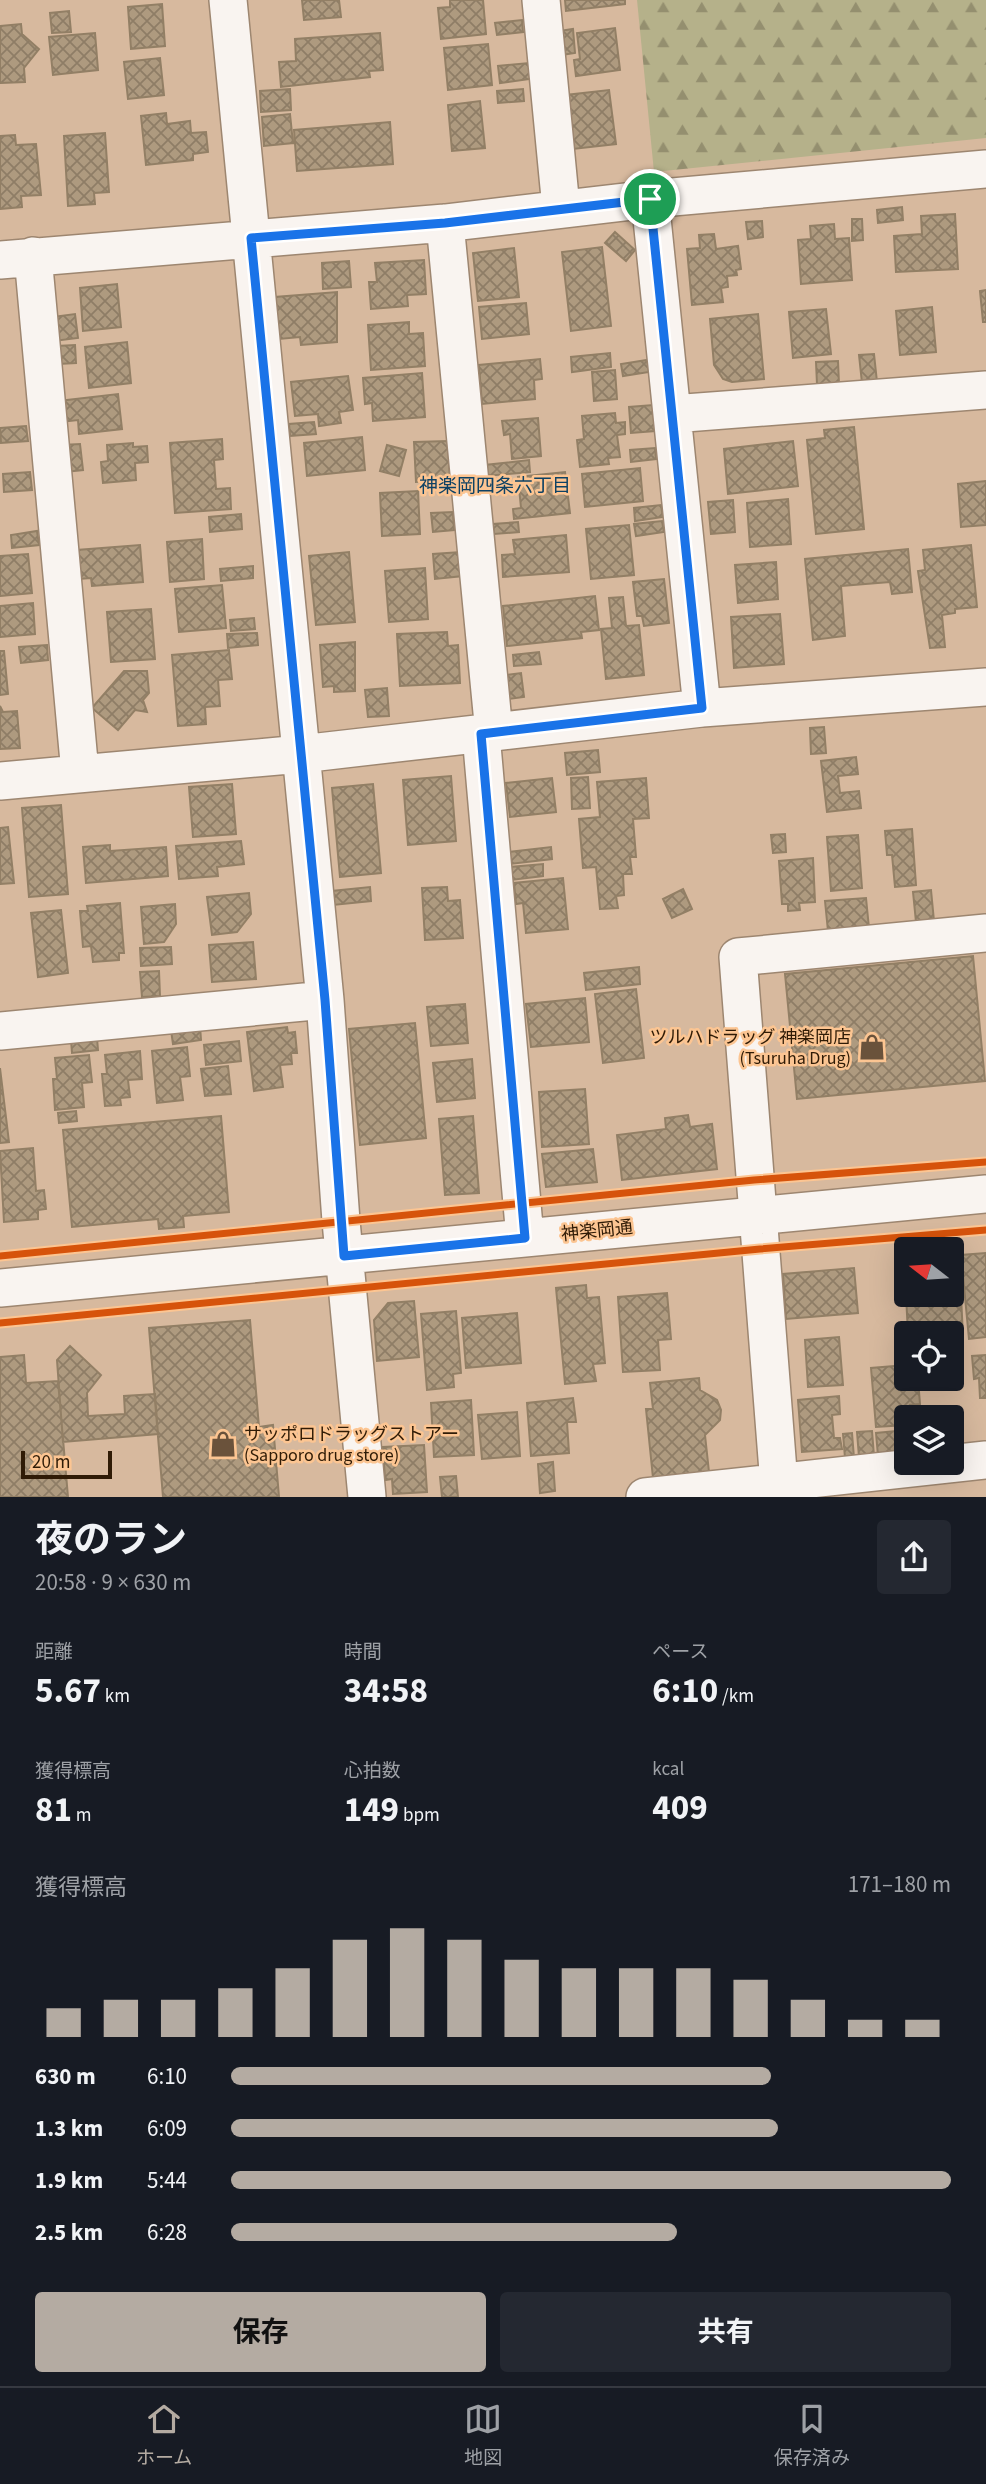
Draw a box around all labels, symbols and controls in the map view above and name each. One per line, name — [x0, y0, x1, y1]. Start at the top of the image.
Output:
pin — [620, 169, 680, 229]
icon: arrive — [631, 180, 669, 218]
district label: 神楽岡四条六丁目 — [419, 473, 571, 500]
place label: ツルハドラッグ 神楽岡店 (Tsuruha Drug) — [649, 1025, 851, 1071]
shop icon: ツルハドラッグ 神楽岡店 (Tsuruha Drug) — [857, 1032, 887, 1062]
street label: 神楽岡通 — [560, 1215, 634, 1247]
north arrow — [894, 1237, 964, 1307]
map controls — [894, 1237, 964, 1475]
button: locate — [894, 1321, 964, 1391]
button: layers — [894, 1405, 964, 1475]
place label: サッポロドラッグストアー (Sapporo drug store) — [244, 1422, 459, 1468]
shop icon: サッポロドラッグストアー (Sapporo drug store) — [208, 1429, 238, 1459]
scale bar — [21, 1448, 112, 1480]
text: 20 m — [32, 1449, 70, 1476]
text: 夜のラン — [35, 1513, 187, 1567]
button: share — [877, 1520, 951, 1594]
text: 20:58 · 9 × 630 m — [35, 1566, 191, 1599]
text: 距離 — [35, 1639, 73, 1666]
text: 時間 — [344, 1639, 382, 1666]
text: ペース — [652, 1639, 708, 1666]
text: 5.67 — [35, 1666, 101, 1716]
text: 34:58 — [344, 1666, 428, 1716]
text: 6:10 — [652, 1666, 718, 1716]
text: km — [101, 1683, 130, 1710]
text: /km — [718, 1683, 754, 1710]
text: kcal — [652, 1756, 684, 1783]
text: 獲得標高 — [35, 1758, 111, 1785]
text: 心拍数 — [344, 1758, 401, 1785]
text: 409 — [652, 1783, 708, 1833]
text: 81 — [35, 1785, 72, 1835]
text: 149 — [344, 1785, 399, 1835]
text: m — [72, 1802, 92, 1829]
text: bpm — [399, 1802, 440, 1829]
text: 171–180 m — [848, 1868, 951, 1901]
text: 獲得標高 — [35, 1871, 127, 1904]
text: 630 m — [35, 2060, 96, 2093]
text: 6:10 — [147, 2060, 187, 2093]
text: 1.3 km — [35, 2112, 103, 2145]
text: 6:09 — [147, 2112, 187, 2145]
text: 1.9 km — [35, 2164, 103, 2197]
text: 5:44 — [147, 2164, 187, 2197]
text: 2.5 km — [35, 2216, 103, 2249]
text: 6:28 — [147, 2216, 187, 2249]
button: 保存 — [35, 2292, 486, 2372]
button: 共有 — [500, 2292, 951, 2372]
tab: ホーム — [136, 2400, 192, 2472]
tab: 地図 — [464, 2400, 502, 2472]
tab: 保存済み — [774, 2400, 850, 2472]

